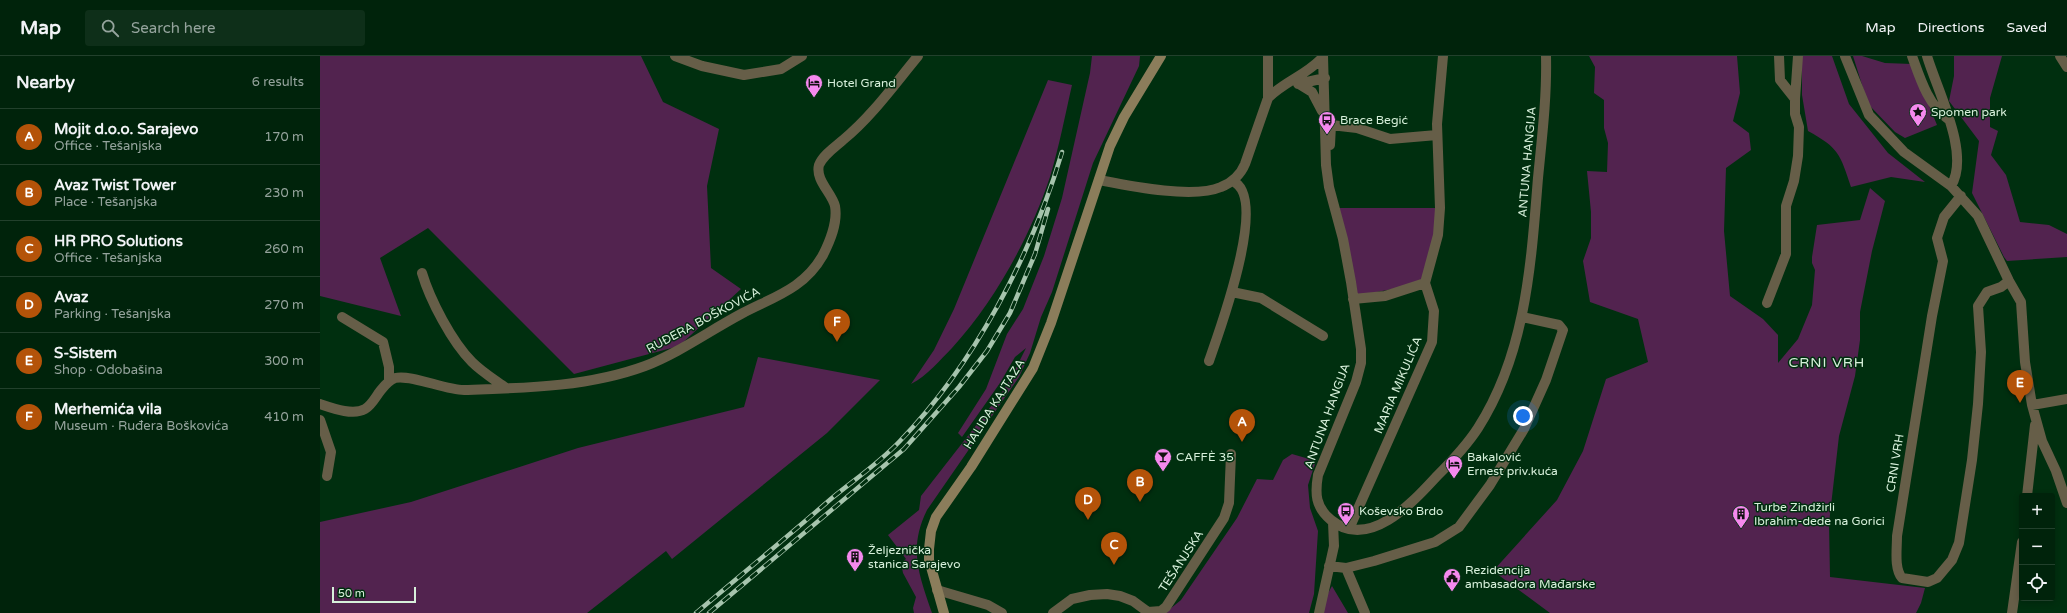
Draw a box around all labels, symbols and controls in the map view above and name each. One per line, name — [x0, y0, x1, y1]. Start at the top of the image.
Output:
search box — [85, 10, 365, 46]
text: Map — [20, 17, 61, 39]
icon: search — [99, 17, 121, 39]
text: Search here — [131, 19, 215, 37]
text: Map — [1865, 19, 1896, 36]
text: Directions — [1918, 19, 1985, 36]
text: Saved — [2007, 19, 2047, 36]
text: Nearby — [16, 72, 75, 93]
hotel icon: Hotel Grand — [804, 73, 824, 98]
text: 6 results — [252, 74, 304, 90]
place label: Hotel Grand — [827, 76, 896, 90]
place icon: Spomen park — [1908, 102, 1928, 127]
place label: Spomen park — [1931, 105, 2007, 119]
street label: ANTUNA HANGIJA — [1515, 106, 1539, 218]
bus stop icon: Brace Begić — [1317, 110, 1337, 135]
place label: Brace Begić — [1340, 113, 1408, 127]
text: Mojit d.o.o. Sarajevo — [54, 120, 198, 138]
text: A — [24, 129, 34, 145]
text: 170 m — [264, 129, 304, 145]
text: Office · Tešanjska — [54, 138, 162, 154]
text: Avaz Twist Tower — [54, 176, 176, 194]
text: B — [24, 185, 34, 201]
text: 230 m — [264, 185, 304, 201]
text: Place · Tešanjska — [54, 194, 157, 210]
text: HR PRO Solutions — [54, 232, 183, 250]
text: C — [24, 241, 34, 257]
text: 260 m — [264, 241, 304, 257]
text: Office · Tešanjska — [54, 250, 162, 266]
street label: RUĐERA BOŠKOVIĆA — [644, 284, 762, 356]
text: Avaz — [54, 288, 88, 306]
text: D — [24, 297, 34, 313]
text: 270 m — [264, 297, 304, 313]
text: Parking · Tešanjska — [54, 306, 171, 322]
pin: F — [824, 309, 850, 342]
street label: MARIA MIKULIĆA — [1371, 334, 1425, 436]
text: S-Sistem — [54, 344, 117, 362]
text: E — [25, 353, 33, 369]
text: 300 m — [264, 353, 304, 369]
district label: CRNI VRH — [1789, 354, 1865, 371]
street label: HALIDA KAJTAZA — [961, 356, 1027, 452]
street label: ANTUNA HANGIJA — [1301, 361, 1353, 471]
text: Shop · Odobašina — [54, 362, 163, 378]
pin: E — [2007, 370, 2033, 403]
text: Merhemića vila — [54, 400, 162, 418]
your location — [1513, 406, 1533, 426]
text: F — [25, 409, 33, 425]
text: 410 m — [264, 409, 304, 425]
pin: A — [1229, 409, 1255, 442]
text: Museum · Ruđera Boškovića — [54, 418, 229, 434]
street label: CRNI VRH — [1883, 433, 1907, 493]
bar icon: CAFFÈ 35 — [1153, 447, 1173, 472]
place label: CAFFÈ 35 — [1176, 450, 1234, 464]
place label: Bakalović Ernest priv.kuća — [1467, 450, 1558, 478]
hotel icon: Bakalović Ernest priv.kuća — [1444, 454, 1464, 479]
pin: B — [1127, 469, 1153, 502]
pin: D — [1075, 487, 1101, 520]
map controls — [2019, 493, 2055, 601]
button: + — [2019, 493, 2055, 529]
place label: Turbe Zindžirli Ibrahim-dede na Gorici — [1754, 500, 1885, 528]
bus stop icon: Koševsko Brdo — [1336, 501, 1356, 526]
place label: Koševsko Brdo — [1359, 504, 1443, 518]
building icon: Turbe Zindžirli Ibrahim-dede na Gorici — [1731, 504, 1751, 529]
street label: TEŠANJSKA — [1156, 528, 1206, 594]
button: − — [2019, 529, 2055, 565]
pin: C — [1101, 532, 1127, 565]
place label: Željeznička stanica Sarajevo — [868, 543, 960, 571]
building icon: Željeznička stanica Sarajevo — [845, 547, 865, 572]
place label: Rezidencija ambasadora Mađarske — [1465, 563, 1595, 591]
button: locate — [2019, 565, 2055, 601]
public building icon: Rezidencija ambasadora Mađarske — [1442, 567, 1462, 592]
scale bar — [332, 585, 416, 604]
text: 50 m — [338, 587, 365, 600]

